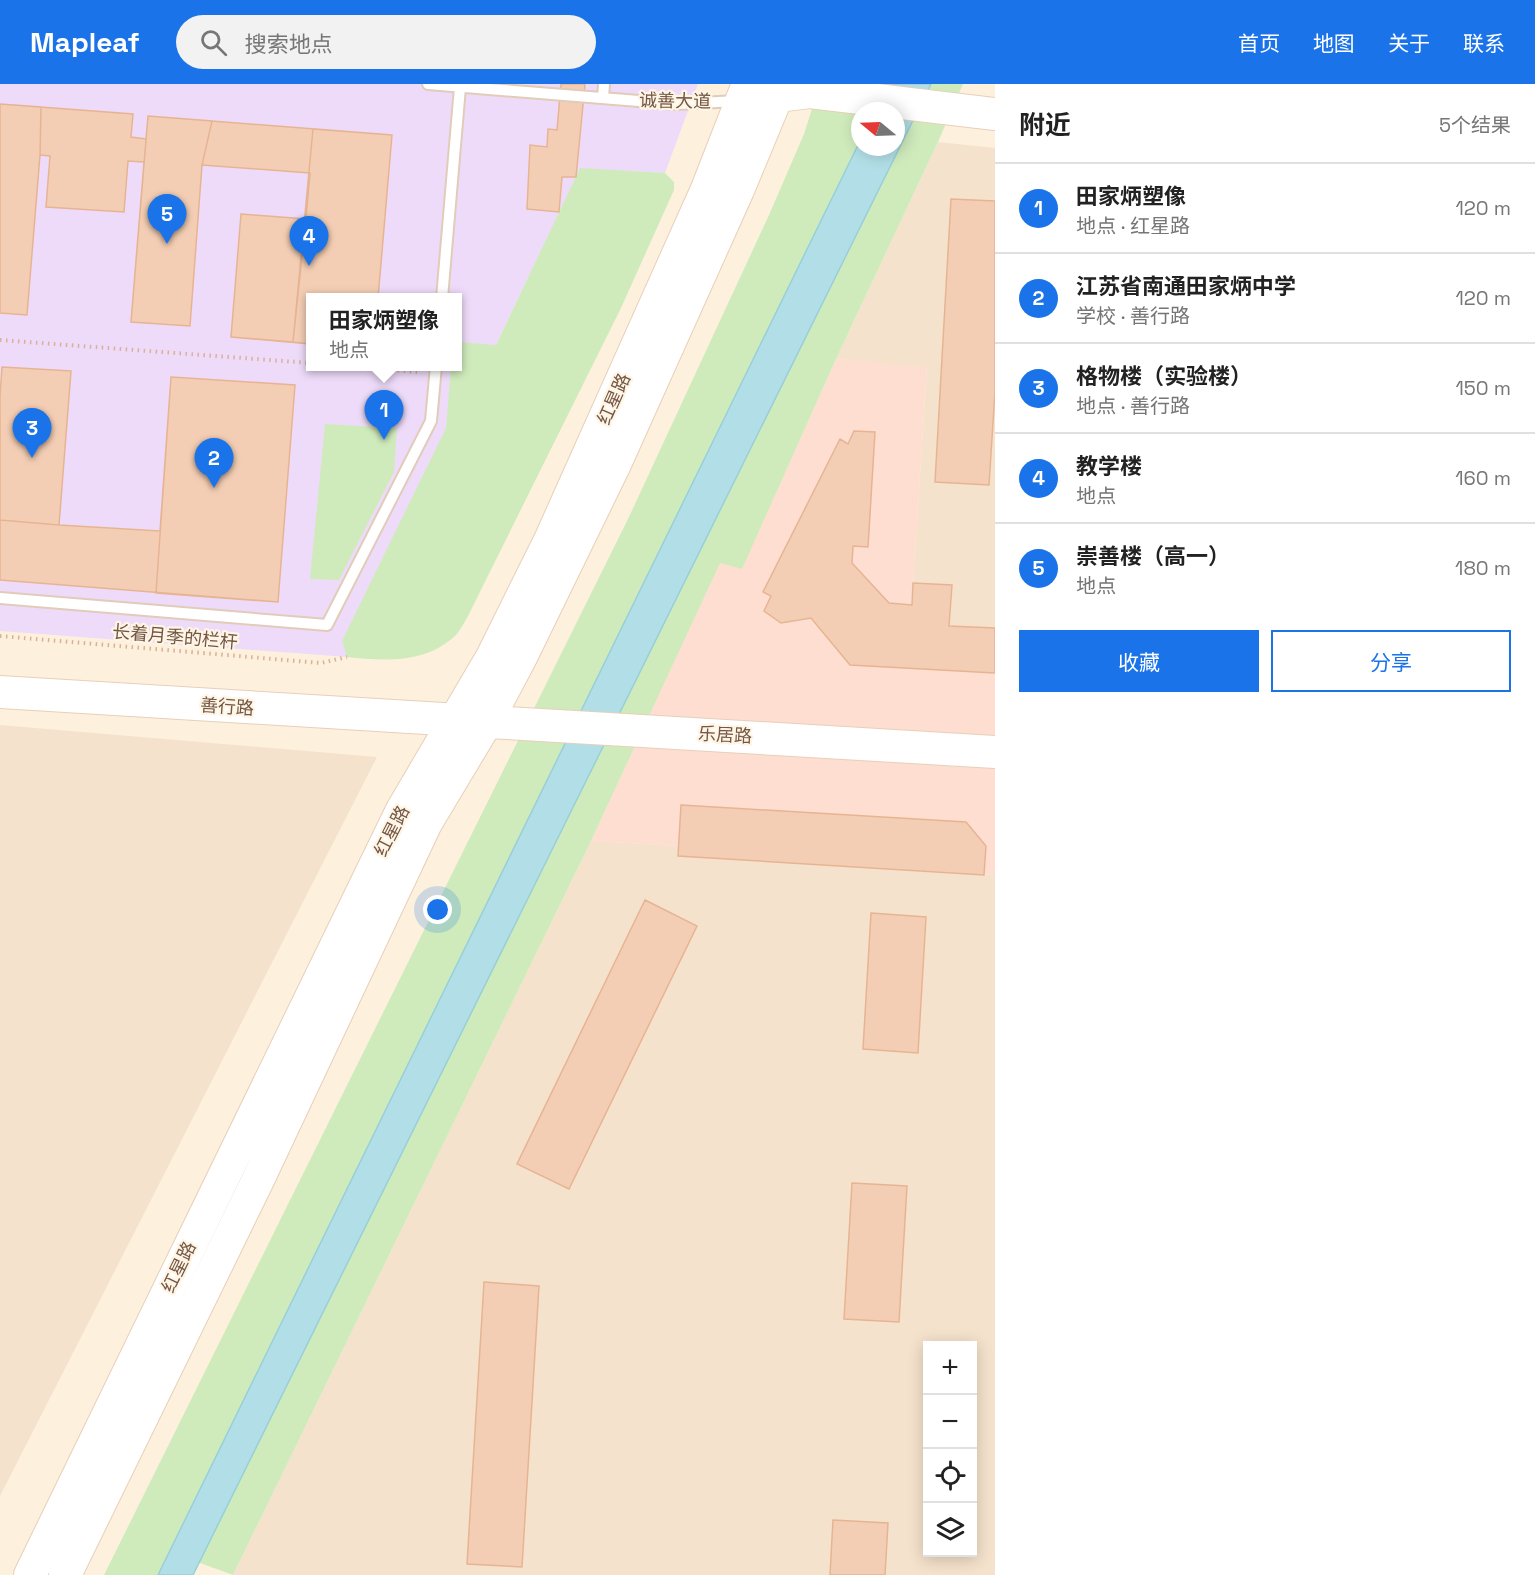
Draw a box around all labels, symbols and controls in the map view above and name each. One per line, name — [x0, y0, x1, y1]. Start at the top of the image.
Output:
search box — [176, 15, 596, 69]
text: Mapleaf — [30, 24, 140, 60]
icon: search — [197, 26, 230, 59]
text: 搜索地点 — [245, 30, 333, 58]
text: 首页 — [1238, 30, 1280, 57]
text: 地图 — [1313, 30, 1355, 57]
text: 关于 — [1388, 30, 1430, 57]
text: 联系 — [1463, 30, 1505, 57]
street label: 诚善大道 — [639, 88, 711, 113]
north arrow — [851, 102, 905, 156]
text: 附近 — [1019, 108, 1071, 142]
text: 5个结果 — [1439, 112, 1511, 138]
text: 田家炳塑像 — [1076, 182, 1186, 210]
pin: 5 — [148, 194, 186, 244]
text: 1 — [1034, 195, 1043, 221]
text: 120 m — [1455, 195, 1511, 221]
text: 地点 · 红星路 — [1076, 213, 1190, 239]
pin: 4 — [290, 216, 328, 266]
text: 江苏省南通田家炳中学 — [1076, 272, 1296, 300]
text: 2 — [1033, 285, 1044, 311]
text: 120 m — [1455, 285, 1511, 311]
popup — [306, 293, 462, 371]
text: 学校 · 善行路 — [1076, 303, 1190, 329]
text: 田家炳塑像 — [329, 306, 439, 334]
text: 地点 — [329, 337, 369, 363]
text: 格物楼（实验楼） — [1076, 362, 1252, 390]
street label: 红星路 — [592, 369, 635, 428]
text: 3 — [1032, 375, 1045, 401]
text: 150 m — [1456, 375, 1511, 401]
pin: 1 — [364, 390, 404, 440]
text: 地点 · 善行路 — [1076, 393, 1190, 419]
pin: 3 — [12, 408, 51, 458]
pin: 2 — [194, 438, 234, 488]
text: 教学楼 — [1076, 452, 1142, 480]
text: 4 — [1032, 465, 1045, 491]
text: 160 m — [1455, 465, 1511, 491]
text: 地点 — [1076, 483, 1116, 509]
text: 崇善楼（高一） — [1076, 542, 1230, 570]
text: 5 — [1033, 555, 1045, 581]
text: 180 m — [1455, 555, 1511, 581]
text: 地点 — [1076, 573, 1116, 599]
street label: 长着月季的栏杆 — [111, 620, 239, 653]
button: 收藏 — [1019, 630, 1259, 692]
button: 分享 — [1271, 630, 1511, 692]
street label: 善行路 — [199, 693, 255, 720]
street label: 乐居路 — [697, 722, 753, 747]
street label: 红星路 — [369, 801, 414, 860]
your location — [423, 895, 452, 924]
street label: 红星路 — [156, 1237, 201, 1296]
map controls — [923, 1341, 977, 1557]
button: + — [923, 1341, 977, 1395]
button: − — [923, 1395, 977, 1449]
button: locate — [923, 1449, 977, 1503]
button: layers — [923, 1503, 977, 1557]

